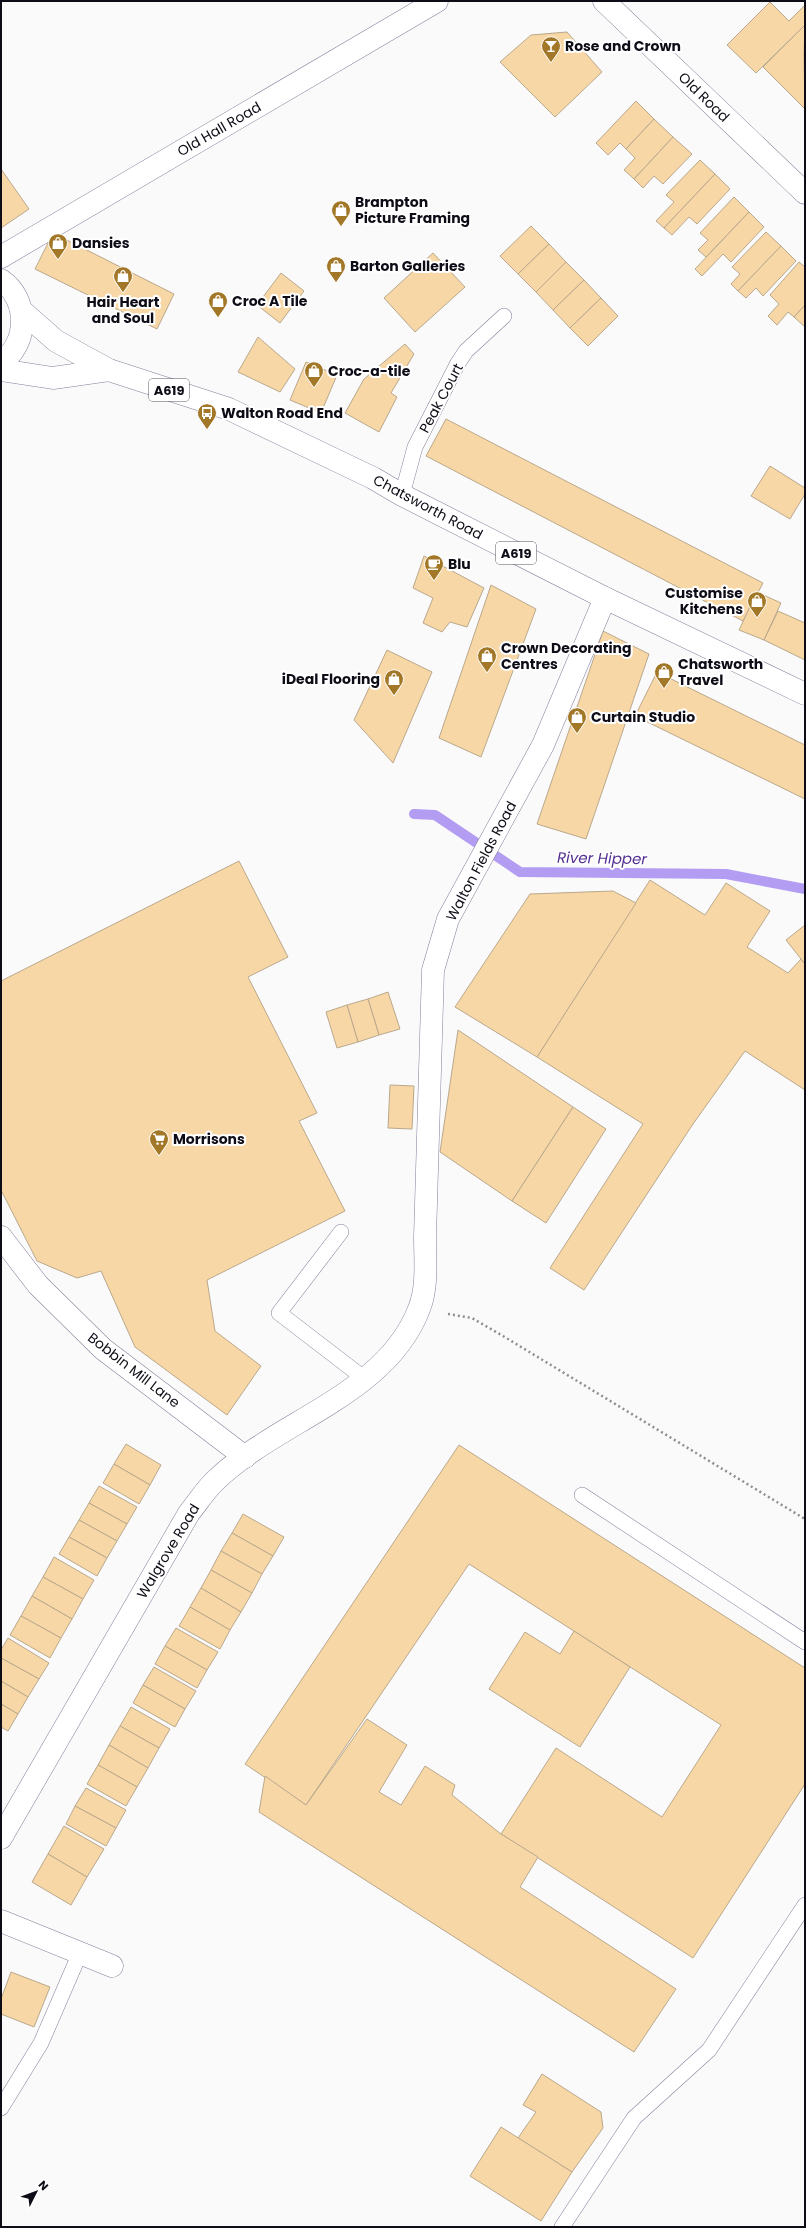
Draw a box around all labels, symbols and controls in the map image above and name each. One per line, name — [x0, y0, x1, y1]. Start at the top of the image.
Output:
bar icon: Rose and Crown — [540, 35, 562, 63]
place label: Rose and Crown — [565, 36, 681, 56]
street label: Old Road — [674, 68, 734, 126]
street label: Old Hall Road — [173, 97, 265, 161]
place label: Brampton Picture Framing — [355, 192, 470, 228]
shop icon: Brampton Picture Framing — [330, 199, 352, 227]
shop icon: Dansies — [47, 232, 69, 260]
place label: Dansies — [72, 233, 130, 253]
shop icon: Barton Galleries — [325, 255, 347, 283]
place label: Barton Galleries — [350, 256, 466, 276]
shop icon: Hair Heart and Soul — [112, 265, 134, 293]
shop icon: Croc A Tile — [207, 290, 229, 318]
place label: Croc A Tile — [232, 291, 308, 311]
place label: Hair Heart and Soul — [87, 292, 160, 328]
shop icon: Croc-a-tile — [303, 360, 325, 388]
street label: Peak Court — [414, 360, 468, 436]
place label: Croc-a-tile — [328, 361, 411, 381]
road number: A619 — [149, 379, 189, 401]
bus stop icon: Walton Road End — [196, 402, 218, 430]
place label: Walton Road End — [221, 403, 343, 423]
street label: Chatsworth Road — [370, 470, 486, 544]
road number: A619 — [496, 542, 536, 564]
cafe icon: Blu — [423, 553, 445, 581]
place label: Blu — [448, 554, 471, 574]
place label: Customise Kitchens — [665, 583, 743, 619]
shop icon: Customise Kitchens — [746, 590, 768, 618]
place label: Crown Decorating Centres — [501, 638, 632, 674]
shop icon: Crown Decorating Centres — [476, 645, 498, 673]
place label: Chatsworth Travel — [678, 654, 763, 690]
shop icon: Chatsworth Travel — [653, 661, 675, 689]
shop icon: iDeal Flooring — [383, 668, 405, 696]
place label: iDeal Flooring — [282, 669, 380, 689]
shop icon: Curtain Studio — [566, 706, 588, 734]
place label: Curtain Studio — [591, 707, 695, 727]
street label: Walton Fields Road — [441, 798, 521, 924]
water label: River Hipper — [557, 847, 647, 869]
supermarket icon: Morrisons — [148, 1128, 170, 1156]
place label: Morrisons — [173, 1129, 245, 1149]
street label: Bobbin Mill Lane — [84, 1328, 184, 1413]
street label: Walgrove Road — [132, 1500, 204, 1602]
north arrow — [16, 2172, 56, 2212]
text: N — [35, 2177, 52, 2194]

